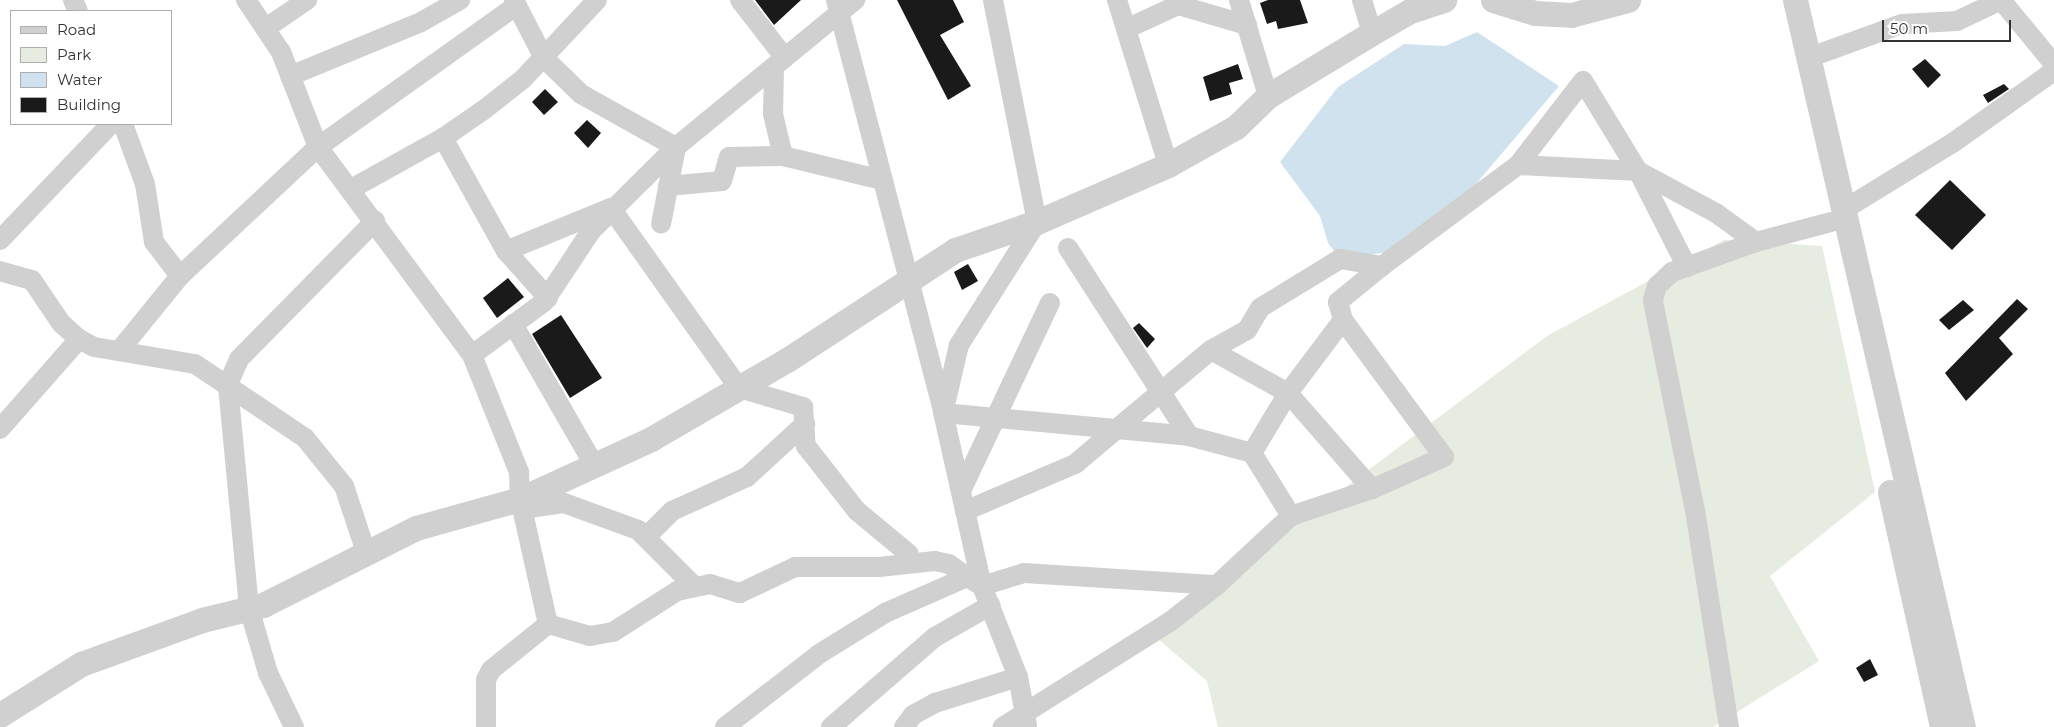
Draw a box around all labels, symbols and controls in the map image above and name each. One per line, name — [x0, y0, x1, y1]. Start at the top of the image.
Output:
legend — [10, 10, 172, 125]
scale bar — [1884, 10, 2013, 42]
text: 50 m — [1890, 19, 1928, 38]
text: Road — [57, 20, 96, 39]
text: Park — [57, 45, 91, 64]
text: Water — [57, 70, 103, 89]
text: Building — [57, 95, 121, 114]

